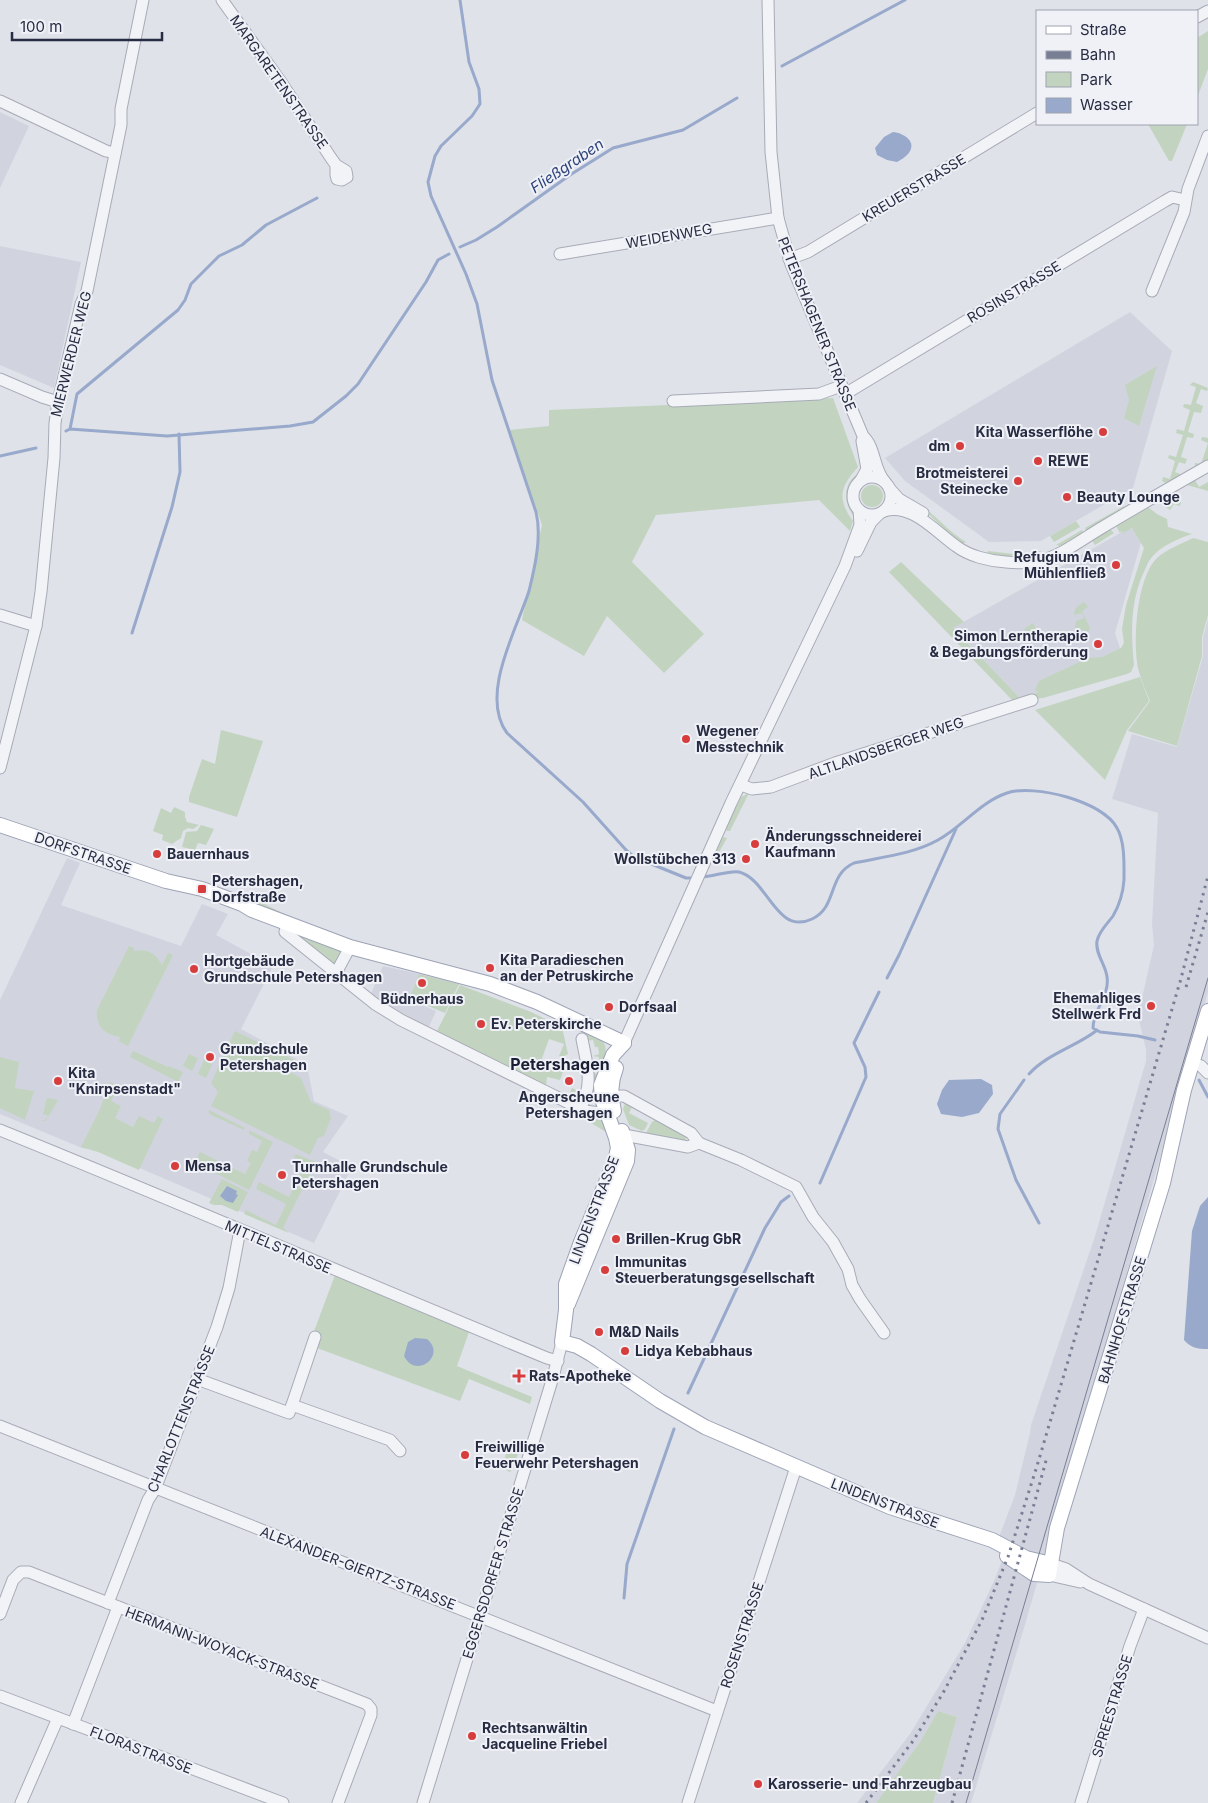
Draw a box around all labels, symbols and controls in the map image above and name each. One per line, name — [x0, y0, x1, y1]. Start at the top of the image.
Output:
scale bar — [12, 10, 162, 42]
legend — [1036, 10, 1198, 125]
street label: MARGARETENSTRASSE — [227, 11, 332, 152]
text: 100 m — [20, 17, 62, 36]
text: Straße — [1080, 20, 1127, 39]
text: Bahn — [1080, 45, 1116, 64]
text: Park — [1080, 70, 1113, 89]
text: Wasser — [1080, 95, 1133, 114]
water label: Fließgraben — [526, 134, 607, 197]
street label: KREUERSTRASSE — [859, 150, 969, 225]
street label: WEIDENWEG — [624, 220, 714, 251]
street label: PETERSHAGENER STRASSE — [775, 234, 860, 413]
street label: ROSINSTRASSE — [964, 257, 1064, 326]
street label: MIERWERDER WEG — [47, 289, 94, 419]
place label: Kita Wasserflöhe — [976, 423, 1093, 440]
marker: Kita Wasserflöhe — [1097, 426, 1109, 438]
place label: dm — [928, 437, 950, 454]
marker: dm — [954, 440, 966, 452]
place label: REWE — [1048, 452, 1089, 469]
marker: REWE — [1032, 455, 1044, 467]
place label: Brotmeisterei Steinecke — [916, 464, 1008, 497]
marker: Brotmeisterei Steinecke — [1012, 475, 1024, 487]
place label: Beauty Lounge — [1077, 488, 1180, 505]
marker: Beauty Lounge — [1061, 491, 1073, 503]
place label: Refugium Am Mühlenfließ — [1014, 548, 1106, 581]
marker: Refugium Am Mühlenfließ — [1110, 559, 1122, 571]
place label: Simon Lerntherapie & Begabungsförderung — [929, 627, 1088, 660]
marker: Simon Lerntherapie & Begabungsförderung — [1092, 638, 1104, 650]
street label: ALTLANDSBERGER WEG — [806, 713, 966, 782]
place label: Wegener Messtechnik — [696, 722, 785, 755]
marker: Wegener Messtechnik — [680, 733, 692, 745]
place label: Änderungsschneiderei Kaufmann — [765, 827, 922, 860]
street label: DORFSTRASSE — [33, 828, 134, 877]
marker: Änderungsschneiderei Kaufmann — [749, 838, 761, 850]
place label: Bauernhaus — [167, 845, 250, 862]
marker: Bauernhaus — [151, 848, 163, 860]
place label: Wollstübchen 313 — [614, 850, 736, 867]
marker: Wollstübchen 313 — [740, 853, 752, 865]
place label: Petershagen, Dorfstraße — [212, 872, 304, 905]
marker: Petershagen, Dorfstraße — [196, 883, 208, 895]
place label: Kita Paradieschen an der Petruskirche — [500, 951, 634, 984]
place label: Hortgebäude Grundschule Petershagen — [204, 952, 382, 985]
marker: Kita Paradieschen an der Petruskirche — [484, 962, 496, 974]
marker: Hortgebäude Grundschule Petershagen — [188, 963, 200, 975]
marker: Büdnerhaus — [416, 977, 428, 989]
place label: Ehemahliges Stellwerk Frd — [1051, 989, 1141, 1022]
place label: Büdnerhaus — [380, 990, 464, 1007]
place label: Dorfsaal — [619, 998, 677, 1015]
marker: Ehemahliges Stellwerk Frd — [1145, 1000, 1157, 1012]
marker: Dorfsaal — [603, 1001, 615, 1013]
place label: Ev. Peterskirche — [491, 1015, 602, 1032]
marker: Ev. Peterskirche — [475, 1018, 487, 1030]
place label: Grundschule Petershagen — [220, 1040, 308, 1073]
marker: Grundschule Petershagen — [204, 1051, 216, 1063]
district label: Petershagen — [510, 1054, 610, 1074]
place label: Kita "Knirpsenstadt" — [68, 1064, 181, 1097]
marker: Kita "Knirpsenstadt" — [52, 1075, 64, 1087]
marker: Angerscheune Petershagen — [563, 1075, 575, 1087]
place label: Angerscheune Petershagen — [519, 1088, 619, 1121]
street label: LINDENSTRASSE — [565, 1153, 622, 1266]
place label: Mensa — [185, 1157, 231, 1174]
place label: Turnhalle Grundschule Petershagen — [292, 1158, 448, 1191]
marker: Mensa — [169, 1160, 181, 1172]
marker: Turnhalle Grundschule Petershagen — [276, 1169, 288, 1181]
street label: MITTELSTRASSE — [222, 1216, 334, 1277]
place label: Brillen-Krug GbR — [626, 1230, 741, 1247]
marker: Brillen-Krug GbR — [610, 1233, 622, 1245]
place label: Immunitas Steuerberatungsgesellschaft — [615, 1253, 815, 1286]
street label: BAHNHOFSTRASSE — [1094, 1254, 1149, 1386]
marker: Immunitas Steuerberatungsgesellschaft — [599, 1264, 611, 1276]
place label: M&D Nails — [609, 1323, 679, 1340]
marker: M&D Nails — [593, 1326, 605, 1338]
place label: Lidya Kebabhaus — [635, 1342, 753, 1359]
street label: CHARLOTTENSTRASSE — [143, 1343, 218, 1495]
marker: Lidya Kebabhaus — [619, 1345, 631, 1357]
place label: Rats-Apotheke — [529, 1367, 631, 1384]
marker: Rats-Apotheke — [513, 1370, 525, 1382]
place label: Freiwillige Feuerwehr Petershagen — [475, 1438, 639, 1471]
marker: Freiwillige Feuerwehr Petershagen — [459, 1449, 471, 1461]
street label: LINDENSTRASSE — [829, 1474, 942, 1531]
street label: EGGERSDORFER STRASSE — [458, 1485, 527, 1661]
street label: ALEXANDER-GIERTZ-STRASSE — [258, 1522, 458, 1613]
street label: ROSENSTRASSE — [716, 1580, 767, 1690]
street label: HERMANN-WOYACK-STRASSE — [123, 1603, 322, 1692]
street label: SPREESTRASSE — [1088, 1652, 1135, 1759]
place label: Rechtsanwältin Jacqueline Friebel — [482, 1719, 607, 1752]
street label: FLORASTRASSE — [88, 1722, 195, 1777]
marker: Rechtsanwältin Jacqueline Friebel — [466, 1730, 478, 1742]
place label: Karosserie- und Fahrzeugbau — [768, 1775, 972, 1792]
marker: Karosserie- und Fahrzeugbau — [752, 1778, 764, 1790]

